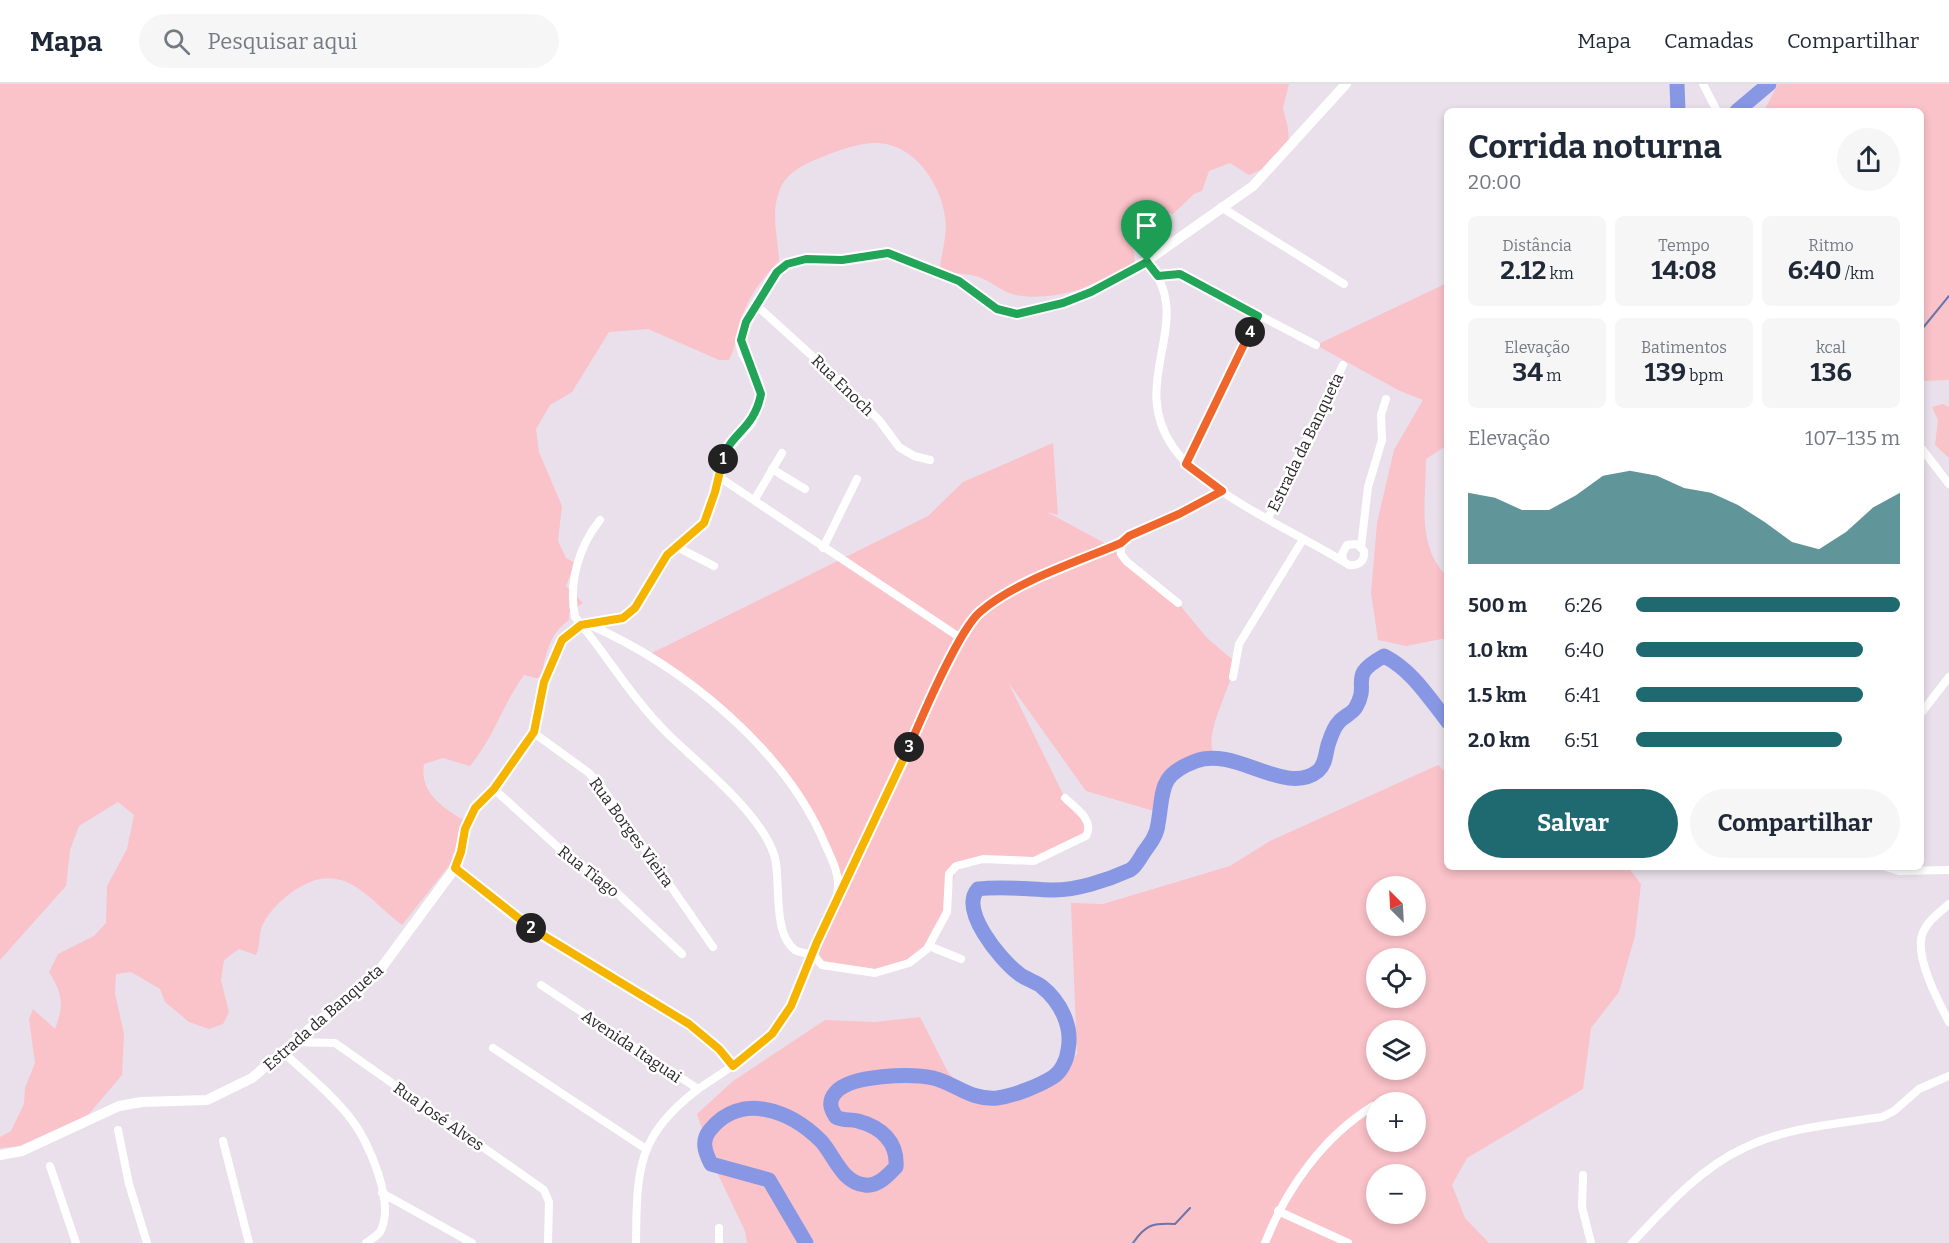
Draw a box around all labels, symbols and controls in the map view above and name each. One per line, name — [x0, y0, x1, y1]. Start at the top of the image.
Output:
search box — [139, 14, 559, 68]
text: Mapa — [30, 25, 103, 58]
icon: search — [160, 25, 193, 58]
text: Pesquisar aqui — [208, 28, 357, 55]
text: Mapa — [1577, 28, 1631, 54]
text: Camadas — [1664, 28, 1754, 54]
text: Compartilhar — [1787, 28, 1919, 54]
text: Corrida noturna — [1468, 127, 1722, 167]
button: share — [1837, 128, 1900, 191]
text: 20:00 — [1468, 170, 1522, 194]
pin — [1121, 200, 1172, 262]
icon: arrive — [1130, 209, 1163, 242]
text: Distância — [1502, 236, 1572, 255]
text: Tempo — [1658, 236, 1710, 255]
text: Ritmo — [1808, 236, 1854, 255]
text: 2.12 — [1500, 255, 1546, 286]
text: 14:08 — [1651, 255, 1717, 286]
text: 6:40 — [1788, 255, 1842, 286]
text: km — [1546, 264, 1574, 283]
text: /km — [1842, 264, 1874, 283]
pin: 4 — [1235, 317, 1265, 347]
text: 4 — [1245, 322, 1255, 341]
text: Elevação — [1504, 338, 1570, 357]
text: Batimentos — [1641, 338, 1727, 357]
text: kcal — [1816, 338, 1846, 357]
street label: Rua Enoch — [808, 351, 878, 420]
text: 34 — [1512, 357, 1543, 388]
text: 139 — [1645, 357, 1686, 388]
text: 136 — [1810, 357, 1852, 388]
text: m — [1543, 366, 1562, 385]
text: bpm — [1686, 366, 1723, 385]
street label: Estrada da Banqueta — [1264, 370, 1347, 515]
text: Elevação — [1468, 426, 1550, 450]
text: 107–135 m — [1805, 426, 1900, 450]
pin: 1 — [708, 444, 738, 474]
text: 1 — [720, 449, 726, 468]
text: 500 m — [1468, 593, 1527, 617]
text: 6:26 — [1564, 593, 1603, 617]
text: 1.0 km — [1468, 638, 1528, 662]
text: 6:40 — [1564, 638, 1604, 662]
text: 1.5 km — [1468, 683, 1527, 707]
text: 6:41 — [1564, 683, 1600, 707]
text: 2.0 km — [1468, 728, 1530, 752]
text: 6:51 — [1564, 728, 1599, 752]
pin: 3 — [894, 732, 924, 762]
text: 3 — [904, 737, 914, 756]
street label: Rua Borges Vieira — [586, 774, 678, 891]
button: Salvar — [1468, 789, 1678, 858]
button: Compartilhar — [1690, 789, 1900, 858]
street label: Rua Tiago — [554, 842, 623, 901]
north arrow — [1366, 876, 1426, 936]
map controls — [1366, 876, 1426, 1224]
pin: 2 — [516, 913, 546, 943]
text: 2 — [526, 918, 536, 937]
button: locate — [1366, 948, 1426, 1008]
street label: Estrada da Banqueta — [260, 960, 387, 1074]
street label: Avenida Itaguai — [578, 1006, 685, 1087]
button: layers — [1366, 1020, 1426, 1080]
street label: Rua José Alves — [390, 1078, 488, 1155]
button: + — [1366, 1092, 1426, 1152]
button: − — [1366, 1164, 1426, 1224]

